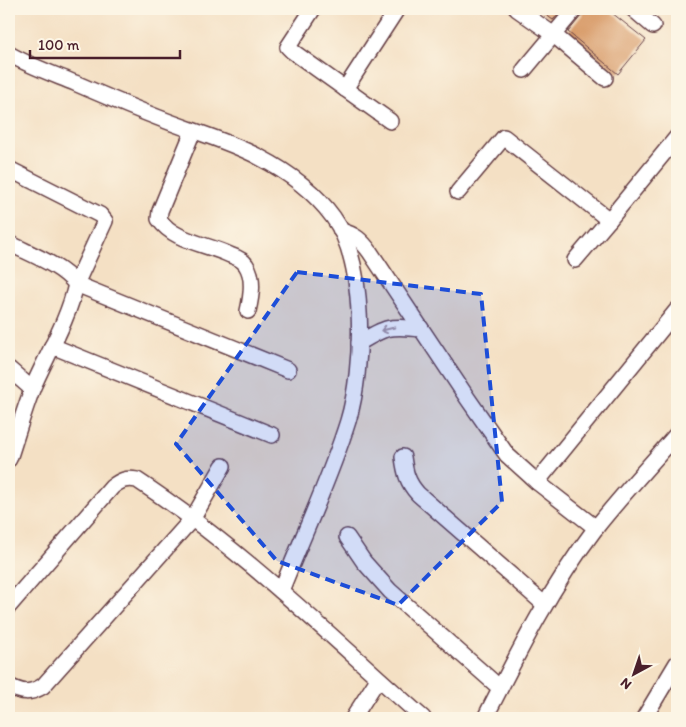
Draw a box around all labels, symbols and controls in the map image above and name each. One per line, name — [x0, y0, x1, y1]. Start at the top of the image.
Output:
scale bar — [30, 28, 180, 60]
text: 100 m — [38, 36, 80, 54]
one-way arrow — [381, 325, 397, 334]
north arrow — [608, 650, 658, 700]
text: N — [617, 674, 635, 693]

